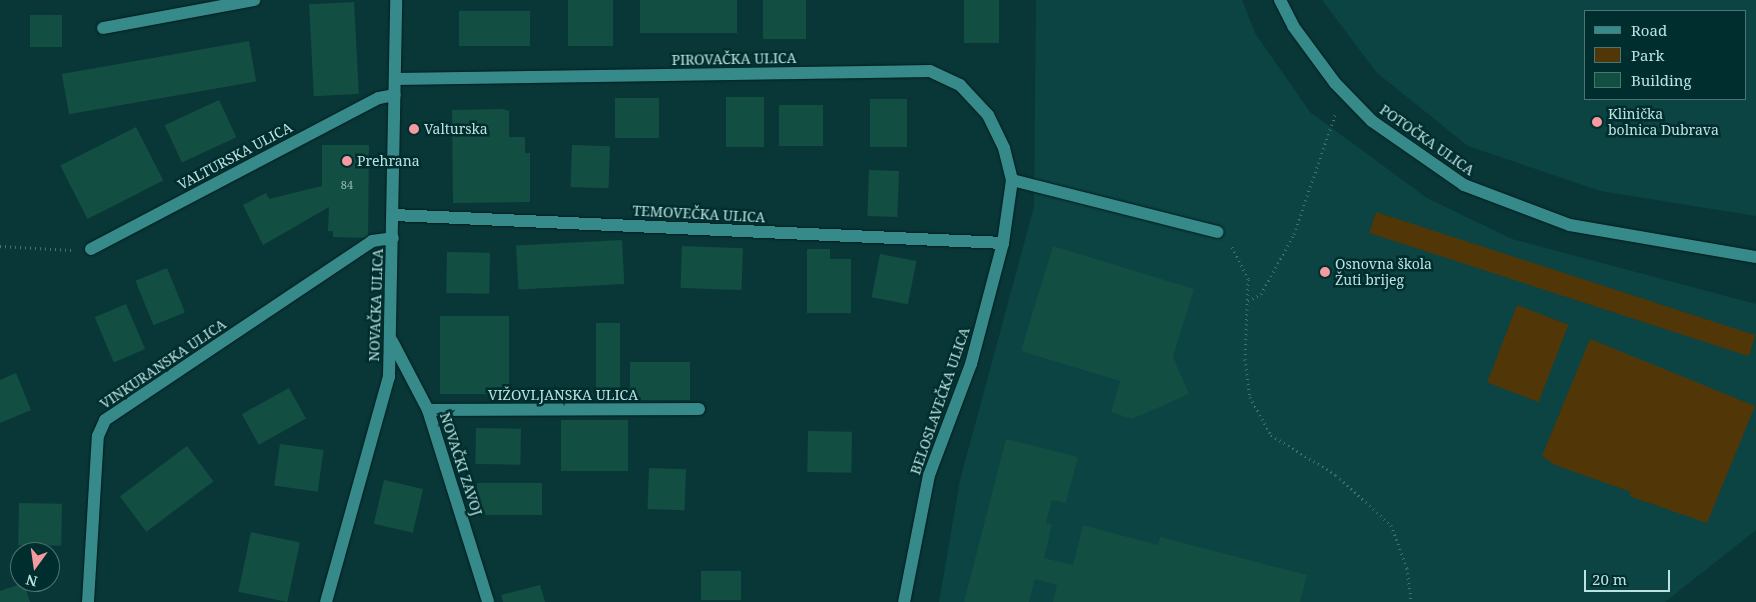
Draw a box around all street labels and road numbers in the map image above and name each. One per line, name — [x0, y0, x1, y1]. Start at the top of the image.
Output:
street label: PIROVAČKA ULICA — [671, 50, 797, 68]
street label: POTOČKA ULICA — [1377, 101, 1477, 179]
street label: VALTURSKA ULICA — [175, 119, 295, 193]
street label: TEMOVEČKA ULICA — [632, 202, 766, 226]
street label: NOVAČKA ULICA — [366, 248, 386, 362]
street label: VINKURANSKA ULICA — [97, 316, 229, 412]
street label: BELOSLAVEČKA ULICA — [907, 325, 973, 477]
street label: VIŽOVLJANSKA ULICA — [488, 387, 638, 403]
street label: NOVAČKI ZAVOJ — [436, 410, 486, 518]

